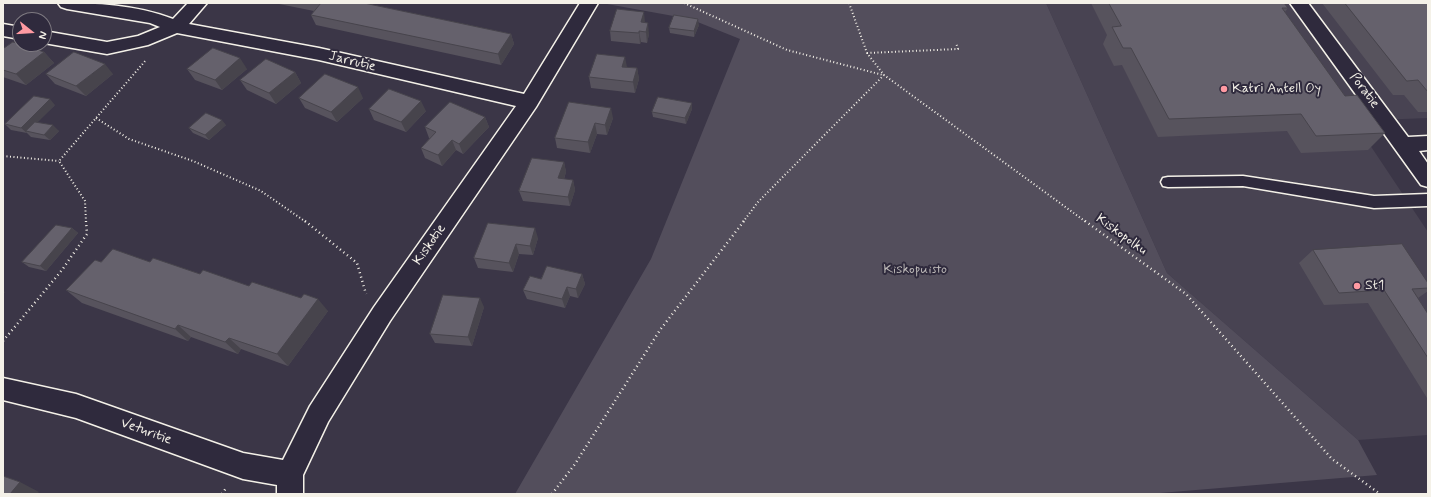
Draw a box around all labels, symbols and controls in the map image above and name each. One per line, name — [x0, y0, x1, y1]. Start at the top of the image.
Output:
north arrow — [12, 12, 52, 52]
text: N — [35, 30, 50, 41]
street label: Jarrutie — [327, 48, 377, 76]
street label: Poratie — [1345, 70, 1383, 112]
place label: Katri Antell Oy — [1232, 81, 1321, 97]
marker: Katri Antell Oy — [1219, 84, 1229, 94]
street label: Kiskopolku — [1092, 211, 1150, 259]
street label: Kiskotie — [410, 221, 450, 269]
park label: Kiskopuisto — [883, 262, 947, 278]
place label: St1 — [1365, 278, 1384, 294]
marker: St1 — [1352, 281, 1362, 291]
street label: Veturitie — [118, 415, 174, 449]

